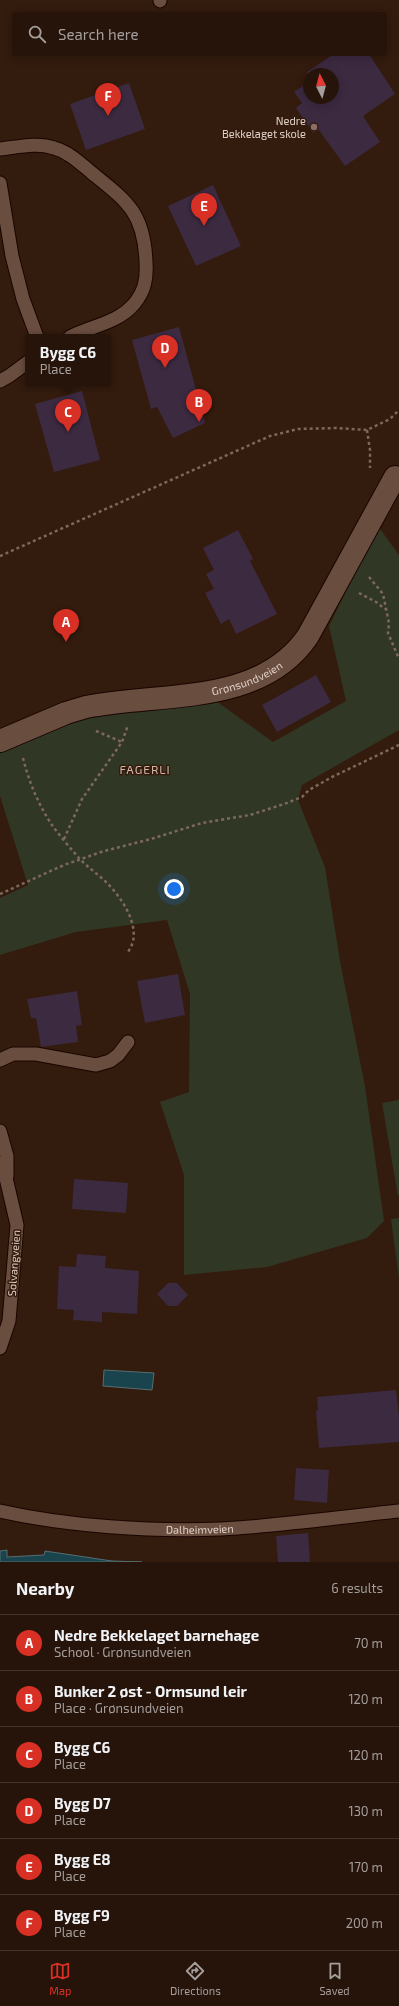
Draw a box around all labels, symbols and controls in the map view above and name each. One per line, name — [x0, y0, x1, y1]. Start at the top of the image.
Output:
search box — [12, 12, 387, 56]
icon: search — [26, 23, 48, 45]
text: Search here — [58, 25, 139, 43]
north arrow — [303, 68, 339, 104]
pin: F — [95, 83, 121, 116]
place label: Nedre Bekkelaget skole — [222, 114, 306, 140]
marker: Nedre Bekkelaget skole — [309, 122, 319, 132]
pin: E — [191, 193, 217, 226]
popup — [25, 334, 111, 386]
pin: D — [152, 335, 178, 368]
text: Bygg C6 — [40, 343, 96, 361]
text: Place — [40, 361, 72, 377]
pin: B — [186, 389, 212, 422]
pin: C — [55, 399, 81, 432]
pin: A — [53, 609, 79, 642]
street label: Grønsundveien — [210, 658, 285, 697]
district label: FAGERLI — [119, 762, 171, 776]
your location — [164, 879, 184, 899]
street label: Solvangveien — [5, 1229, 22, 1297]
street label: Dalheimveien — [166, 1521, 234, 1536]
text: Nearby — [16, 1578, 74, 1598]
text: 6 results — [331, 1580, 383, 1596]
text: Nedre Bekkelaget barnehage — [54, 1626, 259, 1644]
text: A — [25, 1635, 33, 1651]
text: 70 m — [354, 1635, 383, 1651]
text: School · Grønsundveien — [54, 1644, 191, 1660]
text: Bunker 2 øst - Ormsund leir — [54, 1682, 247, 1700]
text: B — [25, 1691, 33, 1707]
text: 120 m — [348, 1691, 383, 1707]
text: Place · Grønsundveien — [54, 1700, 184, 1716]
text: Bygg C6 — [54, 1738, 110, 1756]
text: C — [25, 1747, 33, 1763]
text: 120 m — [348, 1747, 383, 1763]
text: Place — [54, 1756, 86, 1772]
text: Bygg D7 — [54, 1794, 111, 1812]
text: D — [25, 1803, 33, 1819]
text: 130 m — [348, 1803, 383, 1819]
text: Place — [54, 1812, 86, 1828]
text: Bygg E8 — [54, 1850, 111, 1868]
text: E — [25, 1859, 33, 1875]
text: 170 m — [349, 1859, 383, 1875]
text: Place — [54, 1868, 86, 1884]
text: Bygg F9 — [54, 1906, 110, 1924]
text: F — [25, 1915, 33, 1931]
text: 200 m — [346, 1915, 383, 1931]
text: Place — [54, 1924, 86, 1940]
tab: Map — [49, 1960, 71, 1997]
tab: Directions — [170, 1960, 221, 1997]
tab: Saved — [319, 1960, 350, 1997]

